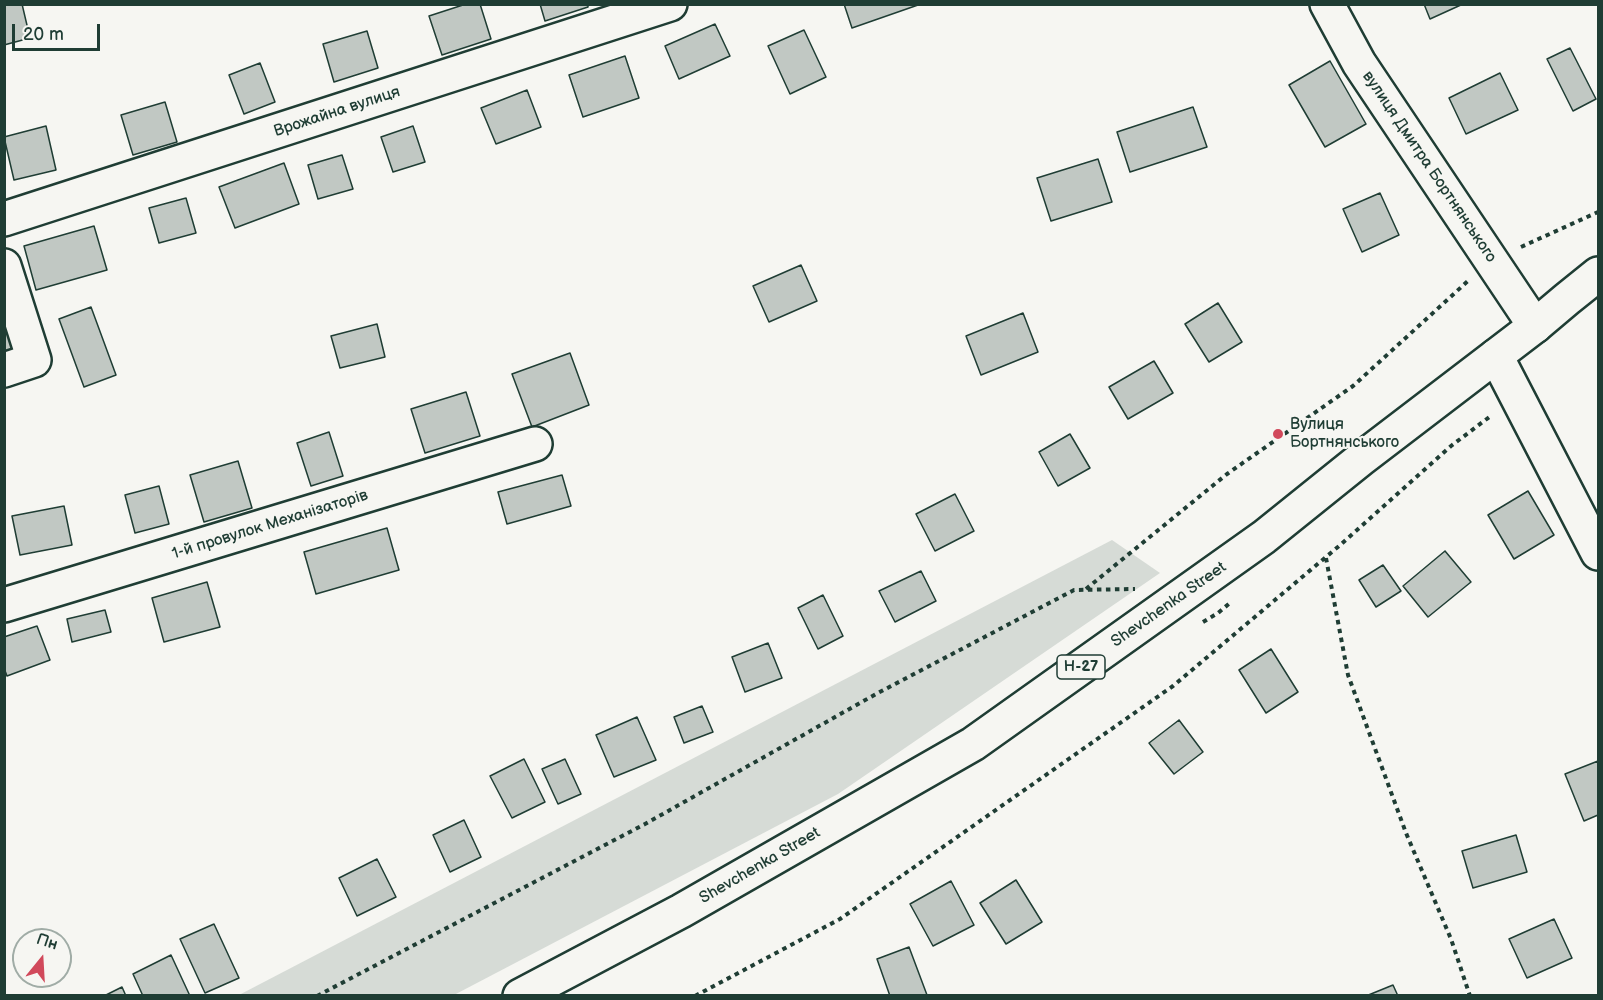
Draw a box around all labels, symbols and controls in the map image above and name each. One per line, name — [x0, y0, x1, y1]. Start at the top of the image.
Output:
scale bar — [15, 12, 104, 50]
text: 20 m — [23, 24, 64, 45]
street label: вулиця Дмитра Бортнянського — [1358, 68, 1500, 266]
street label: Врожайна вулиця — [271, 83, 403, 141]
place label: Вулиця Бортнянського — [1290, 415, 1399, 453]
marker: Вулиця Бортнянського — [1271, 427, 1285, 441]
street label: 1-й провулок Механізаторів — [170, 486, 370, 564]
street label: Shevchenka Street — [1108, 558, 1230, 652]
road number: Н-27 — [1057, 655, 1105, 679]
street label: Shevchenka Street — [696, 824, 824, 908]
north arrow — [12, 928, 72, 988]
text: Пн — [34, 930, 60, 955]

